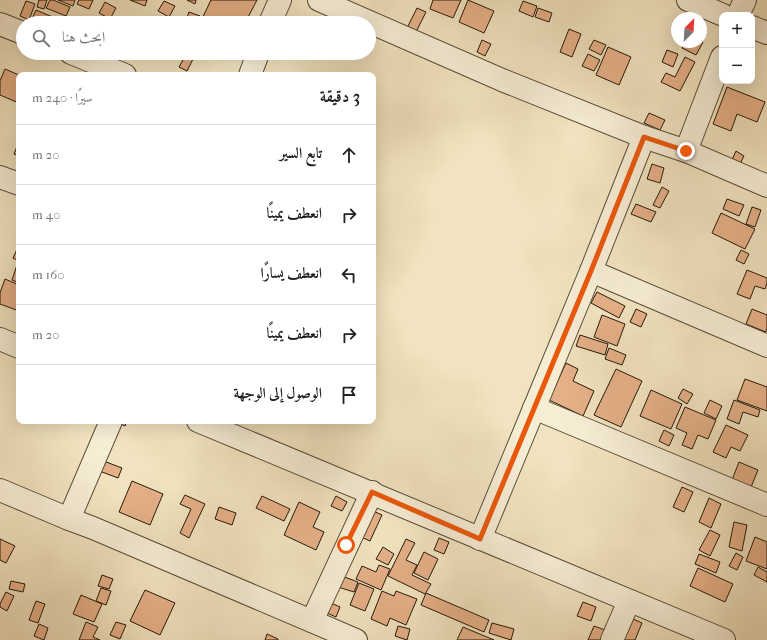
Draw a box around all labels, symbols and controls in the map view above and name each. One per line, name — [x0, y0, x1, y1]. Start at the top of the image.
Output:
north arrow — [671, 12, 707, 48]
map controls — [719, 12, 755, 84]
button: + — [719, 12, 755, 48]
search box — [16, 16, 376, 60]
icon: search — [30, 27, 52, 49]
text: ابحث هنا — [62, 28, 105, 46]
button: − — [719, 48, 755, 84]
text: 3 دقيقة — [320, 86, 360, 106]
text: سيرًا · 240 m — [32, 90, 93, 105]
route end — [677, 142, 695, 160]
text: تابع السير — [280, 144, 322, 162]
icon: ahead — [338, 144, 360, 166]
text: 20 m — [32, 147, 59, 162]
text: انعطف يمينًا — [267, 204, 322, 222]
icon: right — [338, 204, 360, 226]
text: 40 m — [32, 207, 60, 222]
text: انعطف يسارًا — [261, 264, 322, 282]
icon: left — [338, 264, 360, 286]
text: 160 m — [32, 267, 64, 282]
text: انعطف يمينًا — [267, 324, 322, 342]
icon: right — [338, 324, 360, 346]
text: 20 m — [32, 327, 59, 342]
text: الوصول إلى الوجهة — [233, 384, 322, 402]
icon: arrive — [338, 384, 360, 406]
route start — [337, 536, 355, 554]

